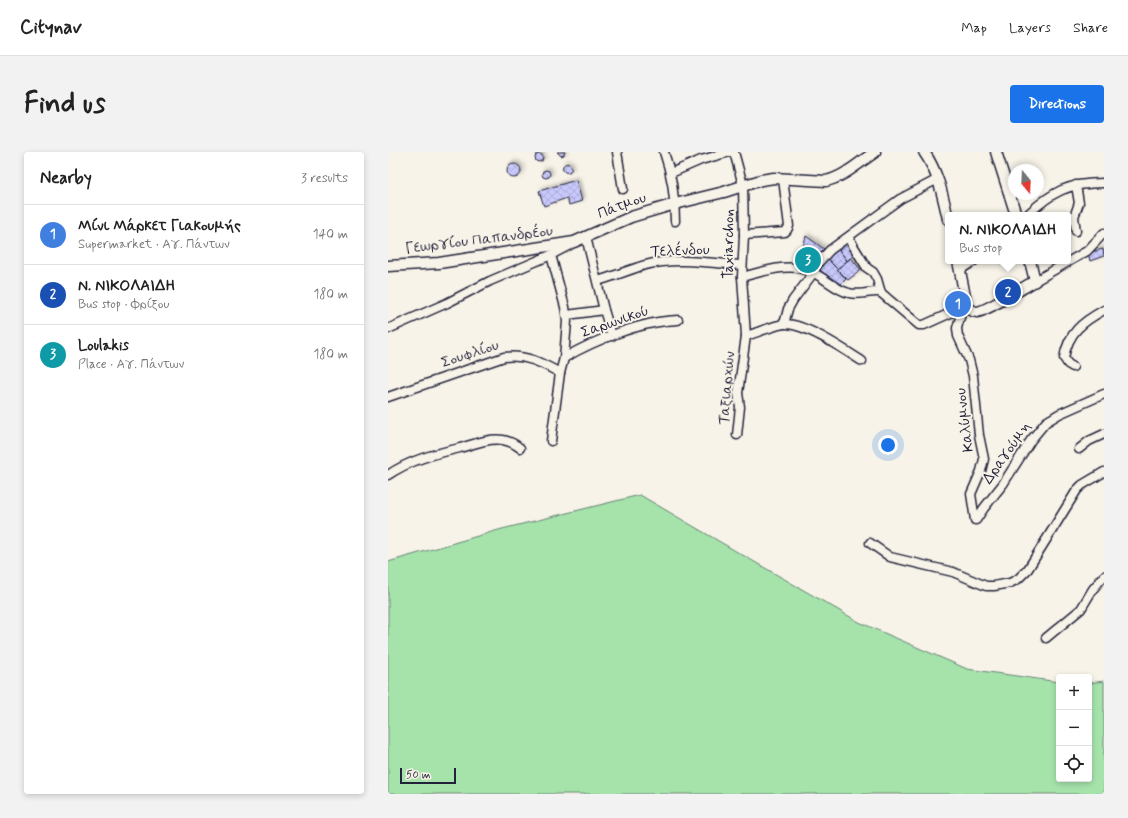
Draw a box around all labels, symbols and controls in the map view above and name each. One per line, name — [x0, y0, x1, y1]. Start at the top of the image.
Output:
text: Citynav — [20, 15, 82, 40]
text: Map — [961, 19, 987, 37]
text: Layers — [1009, 19, 1051, 37]
text: Share — [1073, 19, 1108, 37]
button: Directions — [1010, 85, 1104, 123]
text: Find us — [24, 86, 105, 123]
north arrow — [1008, 164, 1044, 200]
text: Nearby — [40, 167, 92, 189]
text: 3 results — [301, 170, 348, 187]
street label: Πάτμου — [595, 188, 649, 224]
street label: Taxiarchon — [718, 209, 740, 279]
popup — [945, 212, 1071, 264]
text: Μίνι Μάρκετ Γιακουμής — [78, 216, 241, 236]
text: Ν. ΝΙΚΟΛΑΙΔΗ — [959, 220, 1057, 240]
street label: Γεωργίου Παπανδρέου — [404, 221, 554, 259]
text: 1 — [50, 226, 56, 243]
text: 140 m — [313, 226, 348, 243]
text: Supermarket · Αγ. Πάντων — [78, 236, 230, 253]
street label: Τελένδου — [650, 240, 710, 262]
text: Bus stop — [959, 240, 1002, 257]
pin: 3 — [795, 245, 821, 275]
text: Ν. ΝΙΚΟΛΑΙΔΗ — [78, 276, 175, 296]
pin: 2 — [995, 277, 1021, 307]
text: 2 — [50, 286, 56, 303]
text: 180 m — [313, 286, 348, 303]
pin: 1 — [945, 289, 971, 319]
text: Bus stop · Φρίξου — [78, 296, 169, 313]
street label: Σαρωνικού — [579, 301, 651, 343]
street label: Σουφλίου — [439, 335, 502, 373]
text: Loulakis — [78, 336, 129, 356]
text: 3 — [50, 346, 56, 363]
text: 180 m — [313, 346, 348, 363]
street label: Ταξιαρχών — [714, 350, 740, 426]
text: Place · Αγ. Πάντων — [78, 356, 184, 373]
street label: Καλύμνου — [951, 387, 979, 453]
street label: Δραγούμη — [978, 418, 1036, 488]
your location — [878, 435, 898, 455]
map controls — [1056, 674, 1092, 782]
button: + — [1056, 674, 1092, 710]
button: − — [1056, 710, 1092, 746]
button: locate — [1056, 746, 1092, 782]
scale bar — [400, 766, 456, 785]
text: 50 m — [406, 768, 431, 782]

